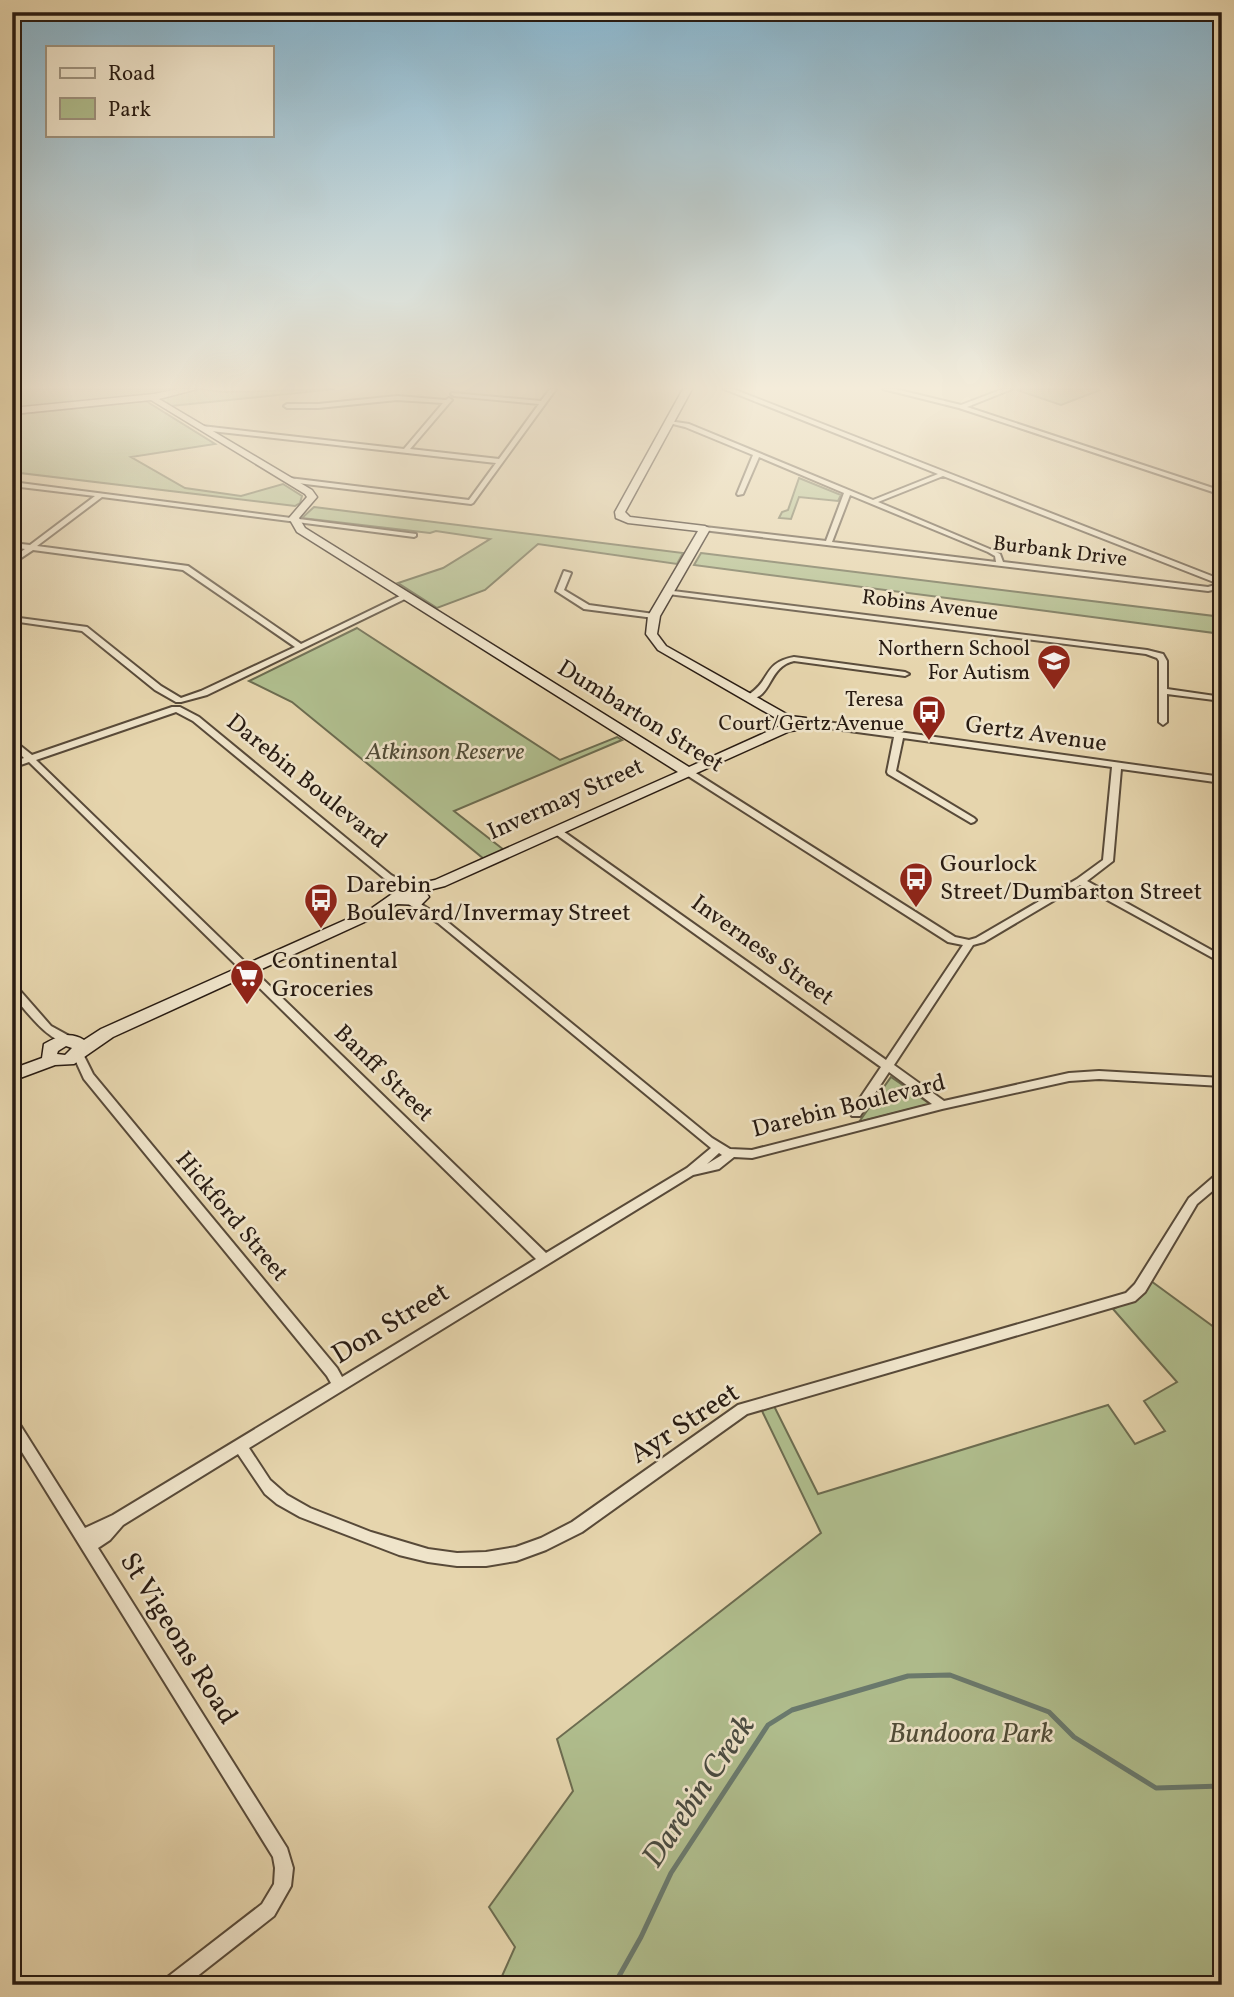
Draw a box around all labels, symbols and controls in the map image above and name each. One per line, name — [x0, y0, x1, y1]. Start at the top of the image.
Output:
legend — [46, 46, 273, 136]
text: Road — [108, 60, 155, 89]
text: Park — [108, 96, 151, 125]
street label: Burbank Drive — [991, 529, 1129, 575]
street label: Robins Avenue — [860, 583, 1000, 629]
place label: Northern School For Autism — [878, 635, 1030, 688]
school or university icon: Northern School For Autism — [1035, 642, 1073, 691]
street label: Dumbarton Street — [550, 652, 730, 782]
place label: Teresa Court/Gertz Avenue — [719, 686, 904, 739]
bus stop icon: Teresa Court/Gertz Avenue — [910, 693, 948, 742]
street label: Darebin Boulevard — [218, 706, 394, 858]
street label: Gertz Avenue — [963, 708, 1109, 762]
park label: Atkinson Reserve — [365, 736, 525, 770]
street label: Invermay Street — [482, 750, 650, 850]
place label: Gourlock Street/Dumbarton Street — [940, 848, 1202, 910]
bus stop icon: Gourlock Street/Dumbarton Street — [897, 860, 935, 909]
place label: Darebin Boulevard/Invermay Street — [346, 869, 631, 931]
bus stop icon: Darebin Boulevard/Invermay Street — [302, 881, 340, 930]
street label: Inverness Street — [683, 887, 841, 1015]
place label: Continental Groceries — [272, 945, 398, 1007]
supermarket icon: Continental Groceries — [228, 957, 266, 1006]
street label: Banff Street — [325, 1018, 441, 1130]
street label: Darebin Boulevard — [749, 1067, 949, 1147]
street label: Hickford Street — [166, 1144, 296, 1290]
street label: Don Street — [325, 1274, 457, 1374]
street label: Ayr Street — [622, 1374, 748, 1474]
street label: St Vigeons Road — [109, 1545, 247, 1733]
water label: Darebin Creek — [633, 1707, 767, 1877]
park label: Bundoora Park — [888, 1715, 1054, 1754]

